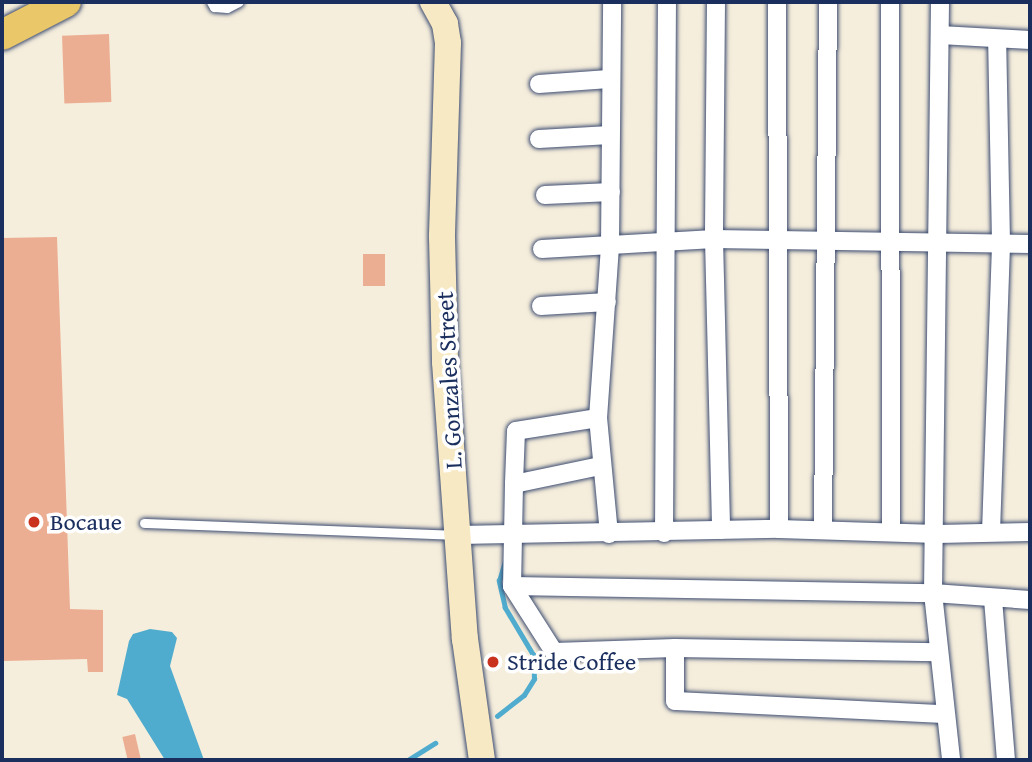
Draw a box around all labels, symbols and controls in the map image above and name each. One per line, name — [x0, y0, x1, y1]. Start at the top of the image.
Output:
street label: L. Gonzales Street — [430, 290, 468, 470]
place label: Bocaue — [50, 508, 122, 536]
marker: Bocaue — [24, 512, 44, 532]
place label: Stride Coffee — [507, 648, 636, 676]
marker: Stride Coffee — [485, 654, 501, 670]

